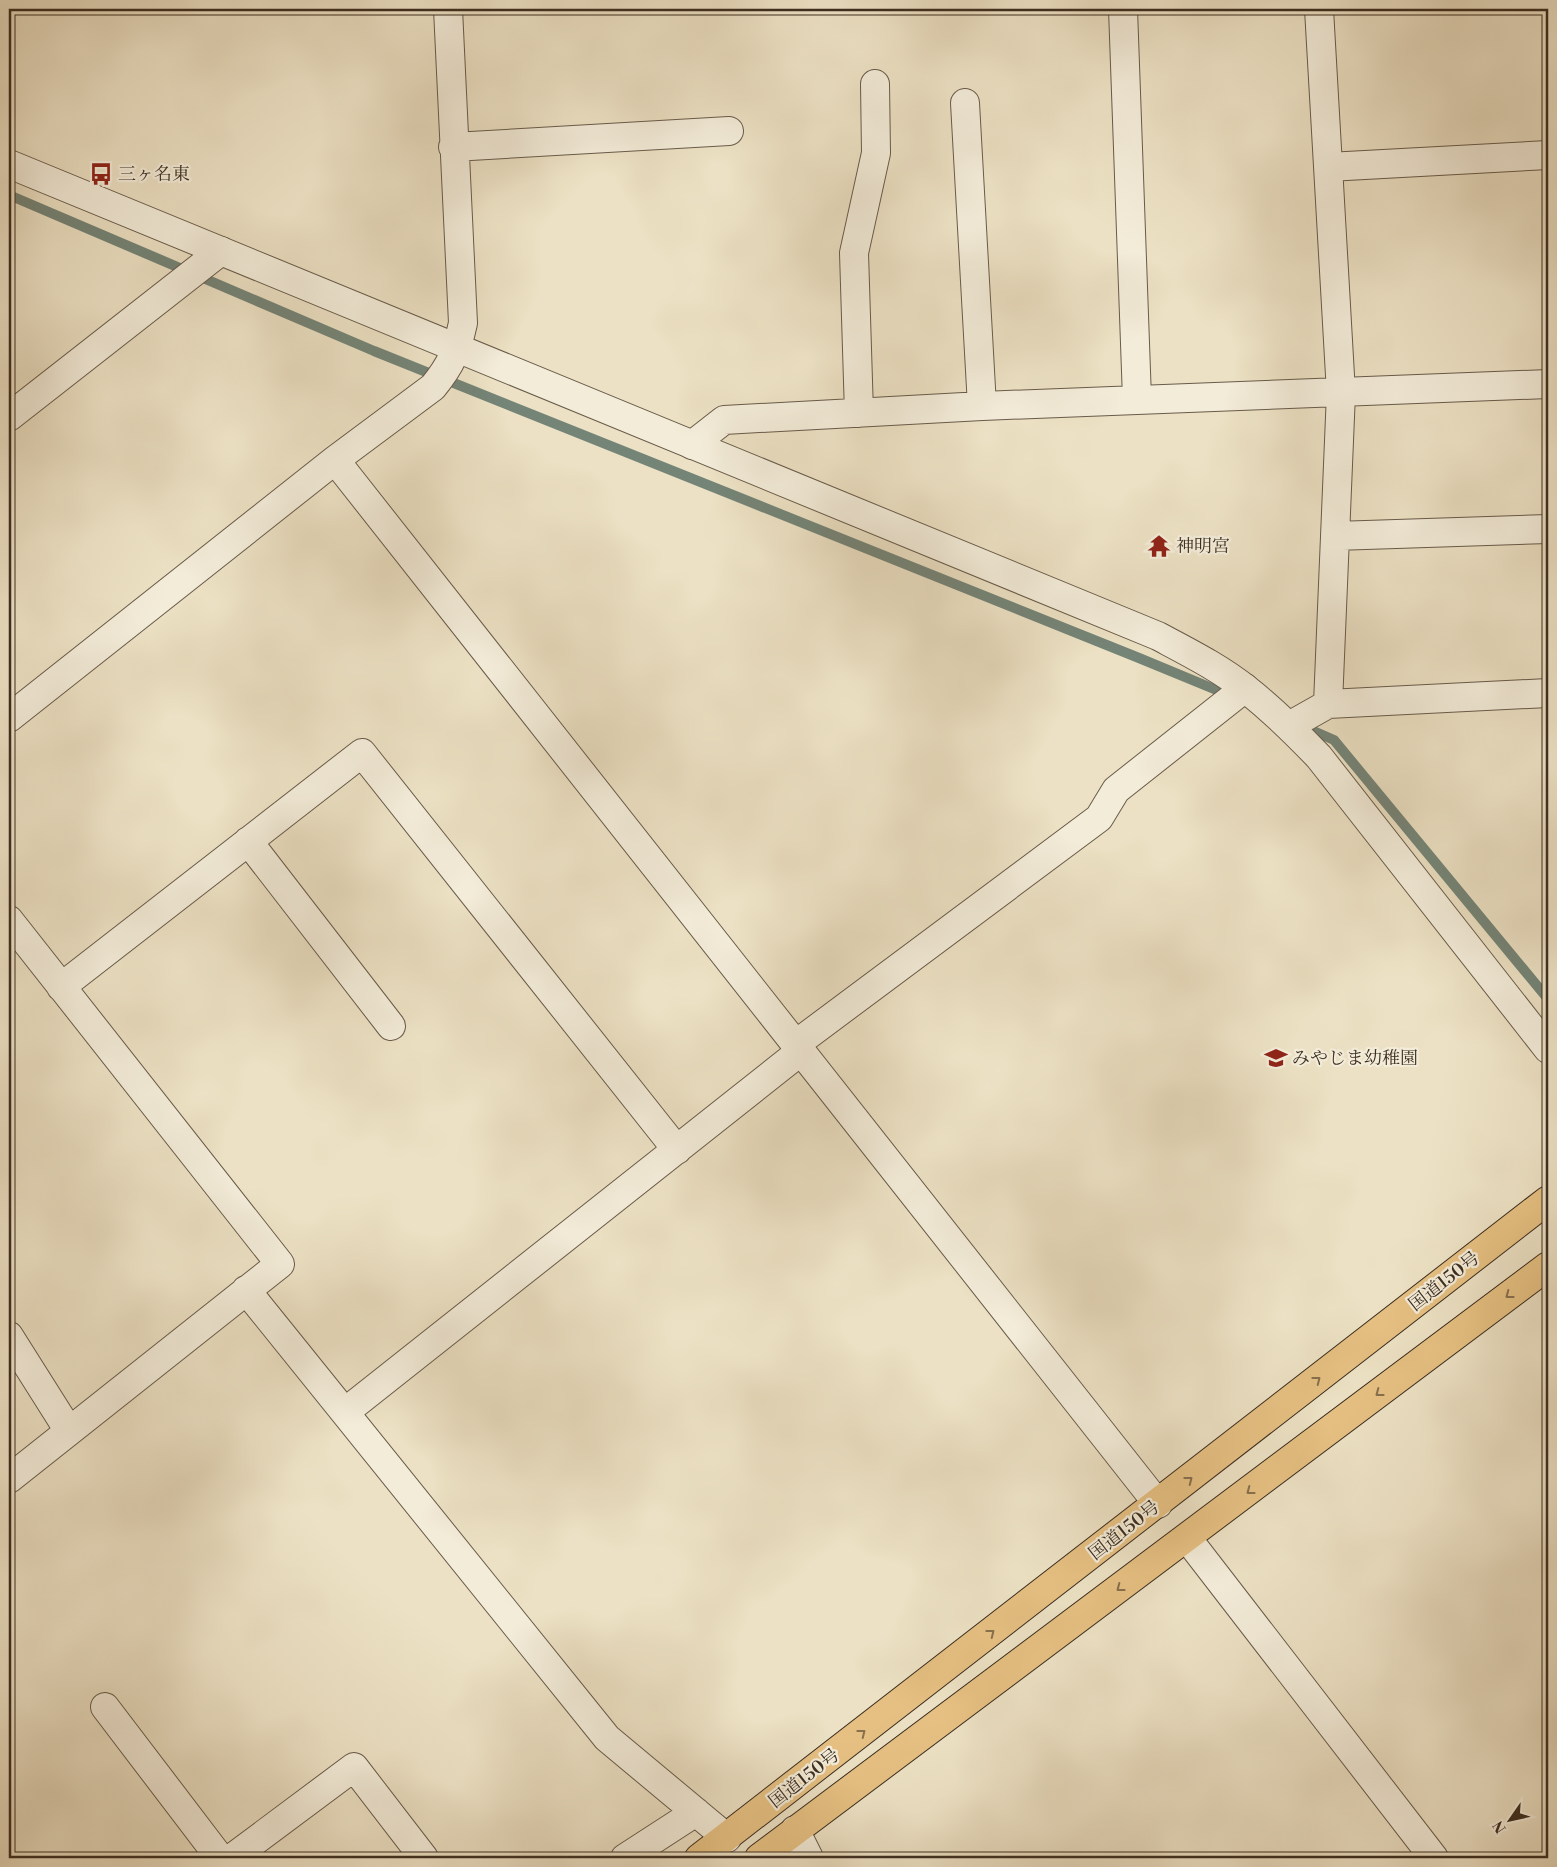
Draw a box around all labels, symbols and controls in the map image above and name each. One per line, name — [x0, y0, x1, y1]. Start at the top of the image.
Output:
bus stop icon: 三ヶ名東 — [88, 161, 114, 187]
place label: 三ヶ名東 — [118, 163, 190, 186]
temple icon: 神明宮 — [1146, 533, 1172, 559]
place label: 神明宮 — [1176, 535, 1230, 558]
school or university icon: みやじま幼稚園 — [1263, 1045, 1289, 1071]
place label: みやじま幼稚園 — [1292, 1047, 1418, 1070]
street label: 国道150号 — [1404, 1247, 1484, 1316]
one-way arrow — [1506, 1290, 1515, 1298]
one-way arrow — [1311, 1378, 1320, 1386]
one-way arrow — [1375, 1387, 1385, 1396]
one-way arrow — [1183, 1477, 1192, 1486]
one-way arrow — [1247, 1485, 1256, 1493]
street label: 国道150号 — [1084, 1496, 1164, 1565]
one-way arrow — [1116, 1582, 1126, 1591]
one-way arrow — [985, 1631, 994, 1639]
one-way arrow — [857, 1730, 866, 1739]
street label: 国道150号 — [764, 1744, 844, 1813]
north arrow — [1484, 1794, 1534, 1844]
text: N — [1489, 1817, 1511, 1836]

